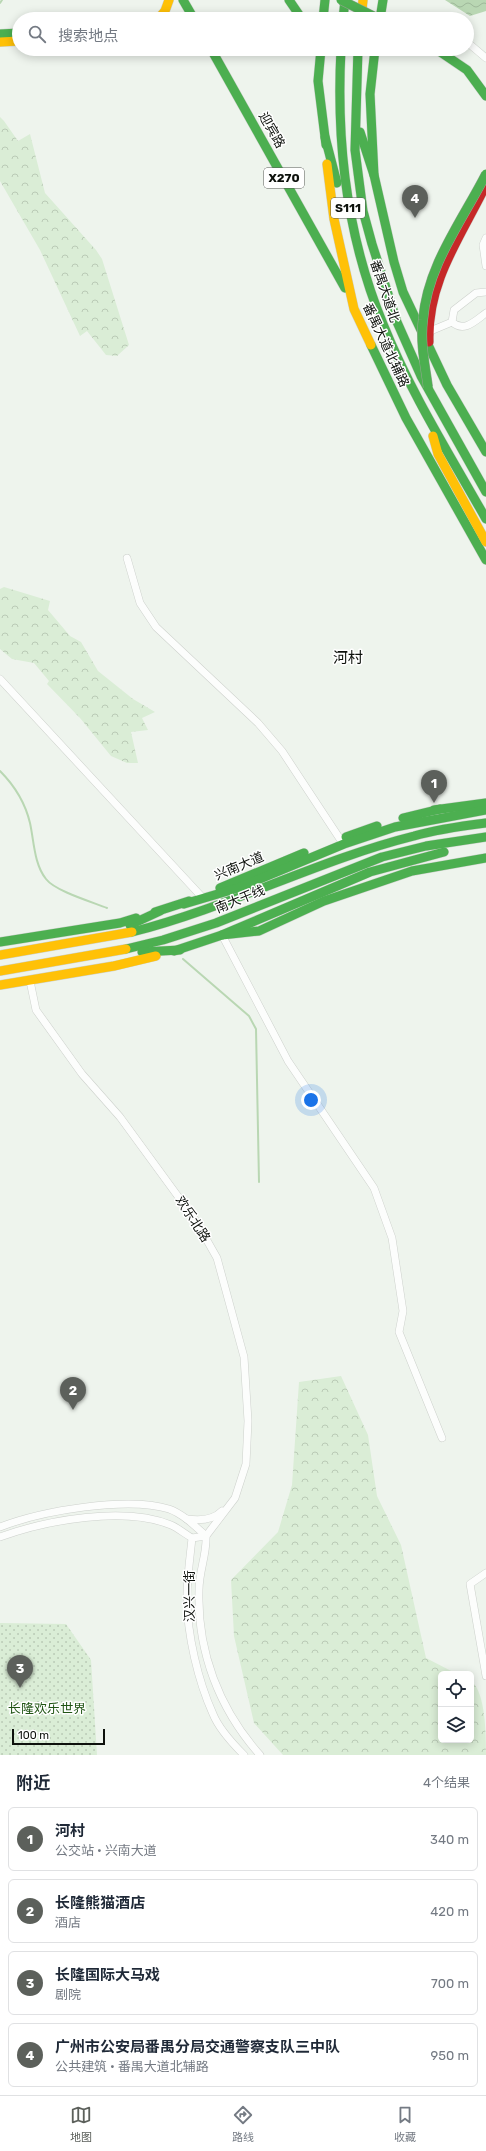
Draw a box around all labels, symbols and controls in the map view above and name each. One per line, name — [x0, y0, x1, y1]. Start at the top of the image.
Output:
search box — [12, 12, 474, 56]
icon: search — [26, 23, 48, 45]
text: 搜索地点 — [58, 27, 118, 45]
street label: 迎宾路 — [256, 109, 288, 151]
road number: X270 — [264, 168, 304, 188]
pin: 4 — [402, 185, 428, 218]
road number: S111 — [331, 198, 365, 218]
street label: 番禺大道北 — [367, 258, 403, 324]
street label: 番禺大道北辅路 — [360, 301, 412, 389]
district label: 河村 — [333, 649, 363, 667]
pin: 1 — [421, 770, 447, 803]
street label: 兴南大道 — [212, 849, 266, 883]
street label: 南大干线 — [213, 882, 267, 916]
your location — [301, 1090, 321, 1110]
street label: 欢乐北路 — [173, 1193, 213, 1245]
pin: 2 — [60, 1377, 86, 1410]
street label: 汉兴一街 — [182, 1570, 197, 1622]
pin: 3 — [7, 1655, 33, 1688]
map controls — [438, 1671, 474, 1743]
button: locate — [438, 1671, 474, 1707]
park label: 长隆欢乐世界 — [8, 1701, 86, 1716]
button: layers — [438, 1707, 474, 1743]
scale bar — [12, 1727, 105, 1746]
text: 100 m — [18, 1729, 49, 1742]
text: 附近 — [16, 1773, 50, 1793]
text: 4个结果 — [423, 1775, 470, 1790]
text: 河村 — [55, 1822, 85, 1840]
text: 1 — [27, 1832, 33, 1847]
text: 340 m — [430, 1832, 469, 1847]
text: 公交站 · 兴南大道 — [55, 1843, 157, 1858]
text: 长隆熊猫酒店 — [55, 1894, 145, 1912]
text: 2 — [26, 1904, 34, 1919]
text: 420 m — [430, 1904, 469, 1919]
text: 酒店 — [55, 1915, 81, 1930]
text: 长隆国际大马戏 — [55, 1966, 160, 1984]
text: 3 — [26, 1976, 34, 1991]
text: 700 m — [431, 1976, 469, 1991]
text: 剧院 — [55, 1987, 81, 2002]
text: 广州市公安局番禺分局交通警察支队三中队 — [55, 2038, 340, 2056]
text: 4 — [26, 2048, 34, 2063]
text: 950 m — [431, 2048, 469, 2063]
text: 公共建筑 · 番禺大道北辅路 — [55, 2059, 209, 2074]
tab: 地图 — [70, 2104, 92, 2144]
tab: 路线 — [232, 2104, 254, 2144]
tab: 收藏 — [394, 2104, 416, 2144]

